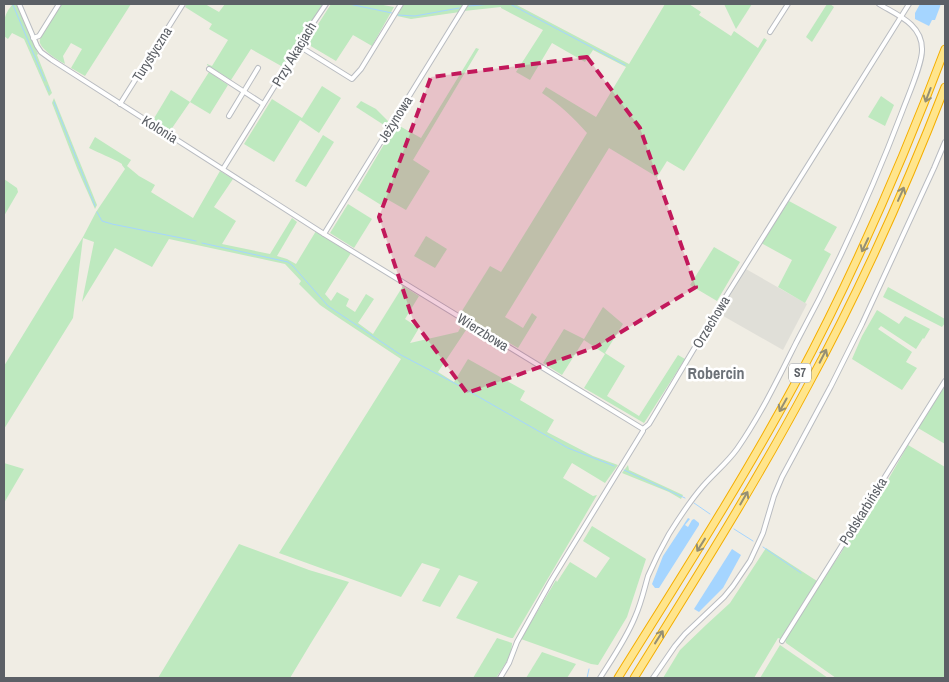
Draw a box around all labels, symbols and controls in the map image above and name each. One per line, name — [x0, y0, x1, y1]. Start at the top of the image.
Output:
street label: Przy Akacjach — [268, 18, 320, 90]
street label: Turystyczna — [128, 23, 176, 85]
one-way arrow — [923, 87, 932, 102]
street label: Jeżynowa — [374, 92, 416, 145]
street label: Kolonia — [139, 111, 182, 147]
one-way arrow — [897, 187, 907, 202]
one-way arrow — [859, 237, 869, 252]
street label: Orzechowa — [688, 292, 734, 352]
street label: Wierzbowa — [454, 309, 513, 355]
one-way arrow — [819, 349, 828, 364]
district label: Robercin — [688, 362, 744, 384]
road number: S7 — [789, 363, 811, 382]
one-way arrow — [778, 397, 787, 412]
street label: Podskarbińska — [835, 474, 891, 548]
one-way arrow — [740, 492, 750, 506]
one-way arrow — [695, 538, 705, 552]
one-way arrow — [655, 630, 665, 644]

